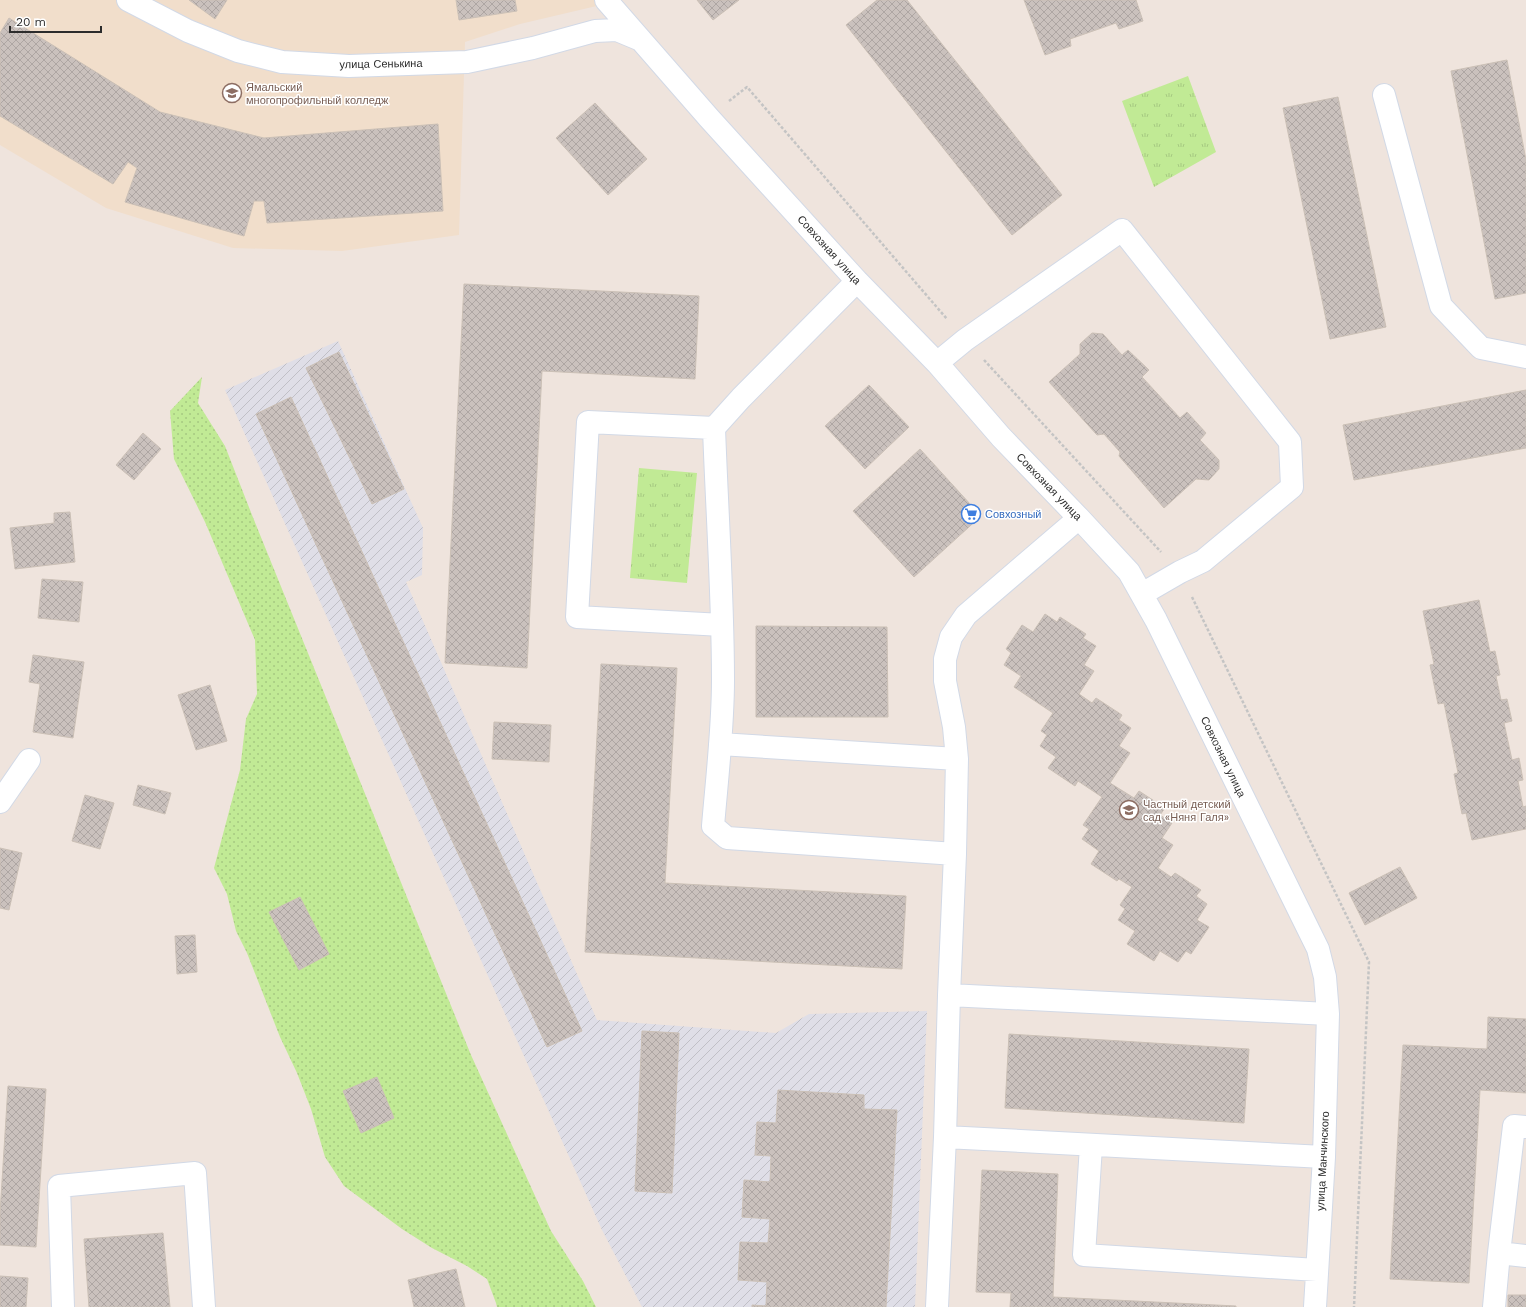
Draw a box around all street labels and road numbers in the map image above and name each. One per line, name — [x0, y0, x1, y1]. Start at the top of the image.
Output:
street label: улица Сенькина — [339, 57, 423, 71]
street label: Совхозная улица — [795, 213, 864, 288]
street label: Совхозная улица — [1014, 451, 1085, 524]
street label: Совхозная улица — [1198, 714, 1249, 800]
street label: улица Манчинского — [1314, 1111, 1332, 1211]

